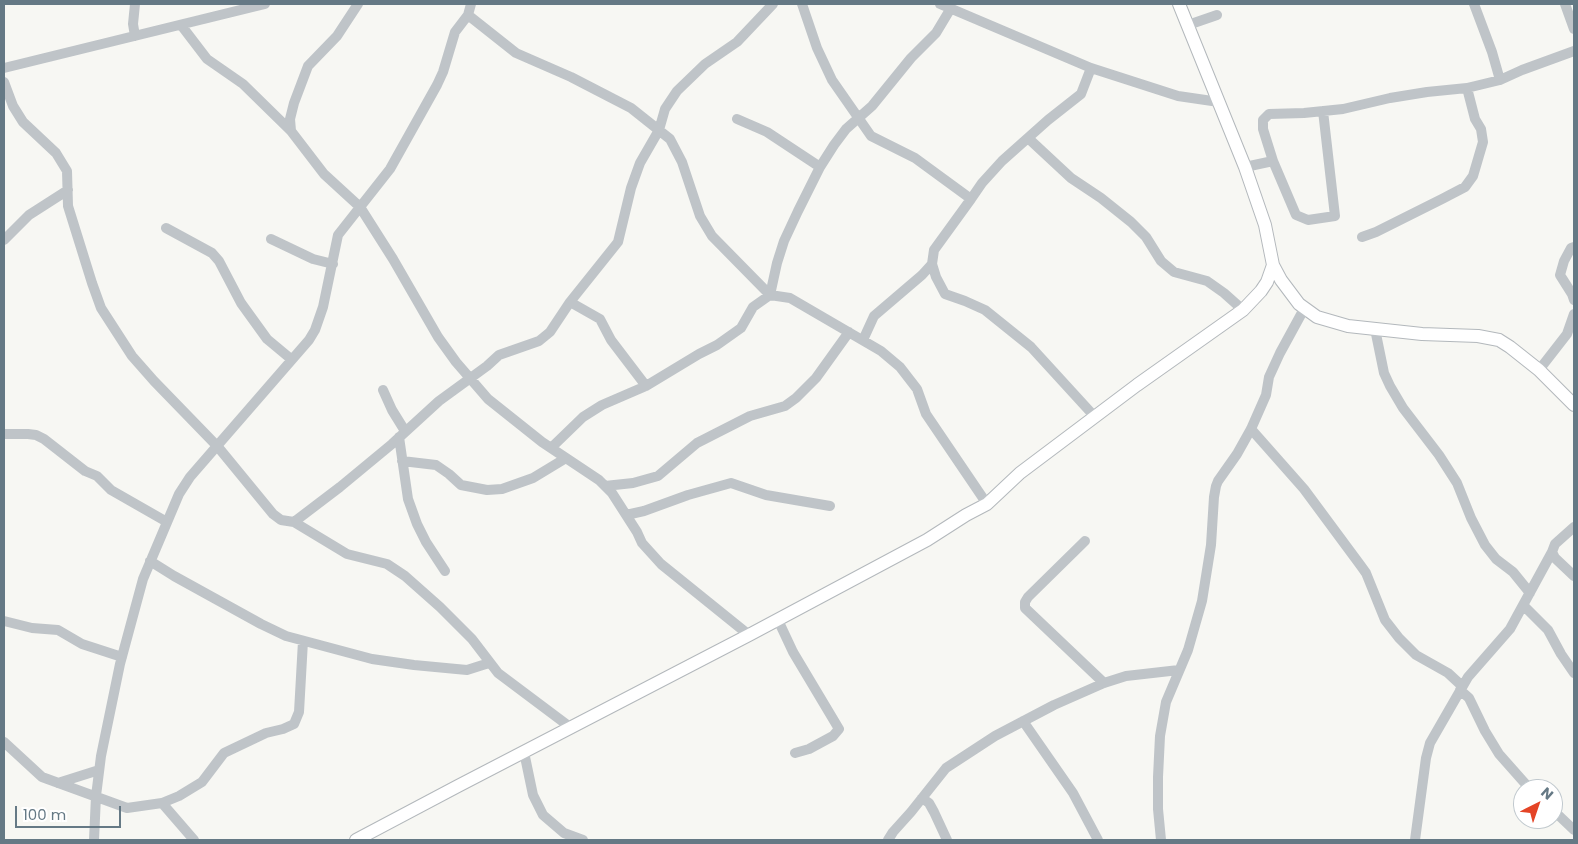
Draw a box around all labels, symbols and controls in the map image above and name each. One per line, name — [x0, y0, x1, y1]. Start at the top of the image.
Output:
north arrow — [1513, 779, 1563, 829]
text: N — [1537, 782, 1558, 804]
scale bar — [18, 796, 124, 828]
text: 100 m — [23, 804, 66, 825]

